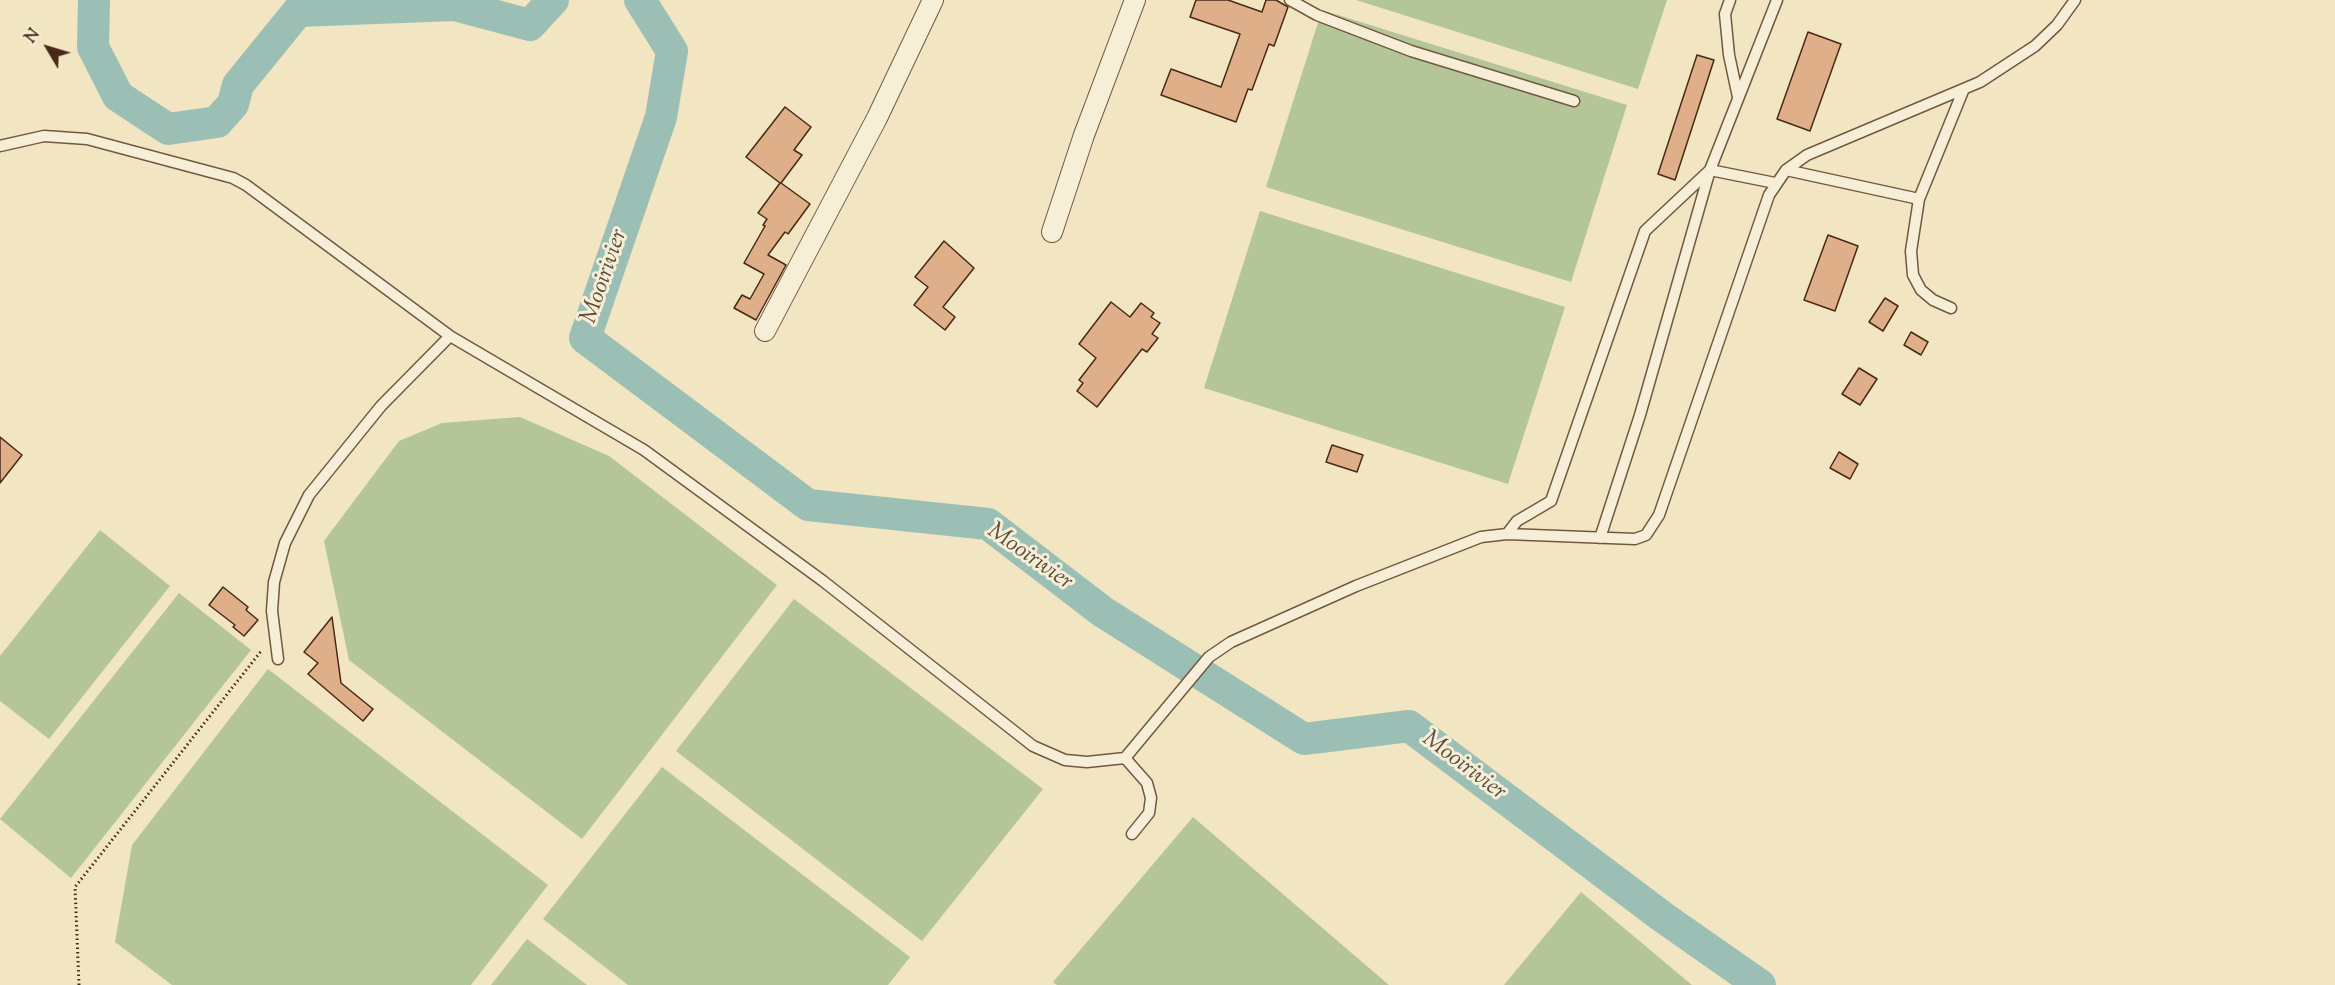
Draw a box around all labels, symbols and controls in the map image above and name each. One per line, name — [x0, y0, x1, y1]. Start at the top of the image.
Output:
north arrow — [18, 18, 78, 78]
text: N — [20, 24, 46, 49]
water label: Mooirivier — [576, 226, 636, 328]
water label: Mooirivier — [981, 518, 1077, 598]
water label: Mooirivier — [1415, 726, 1511, 808]

